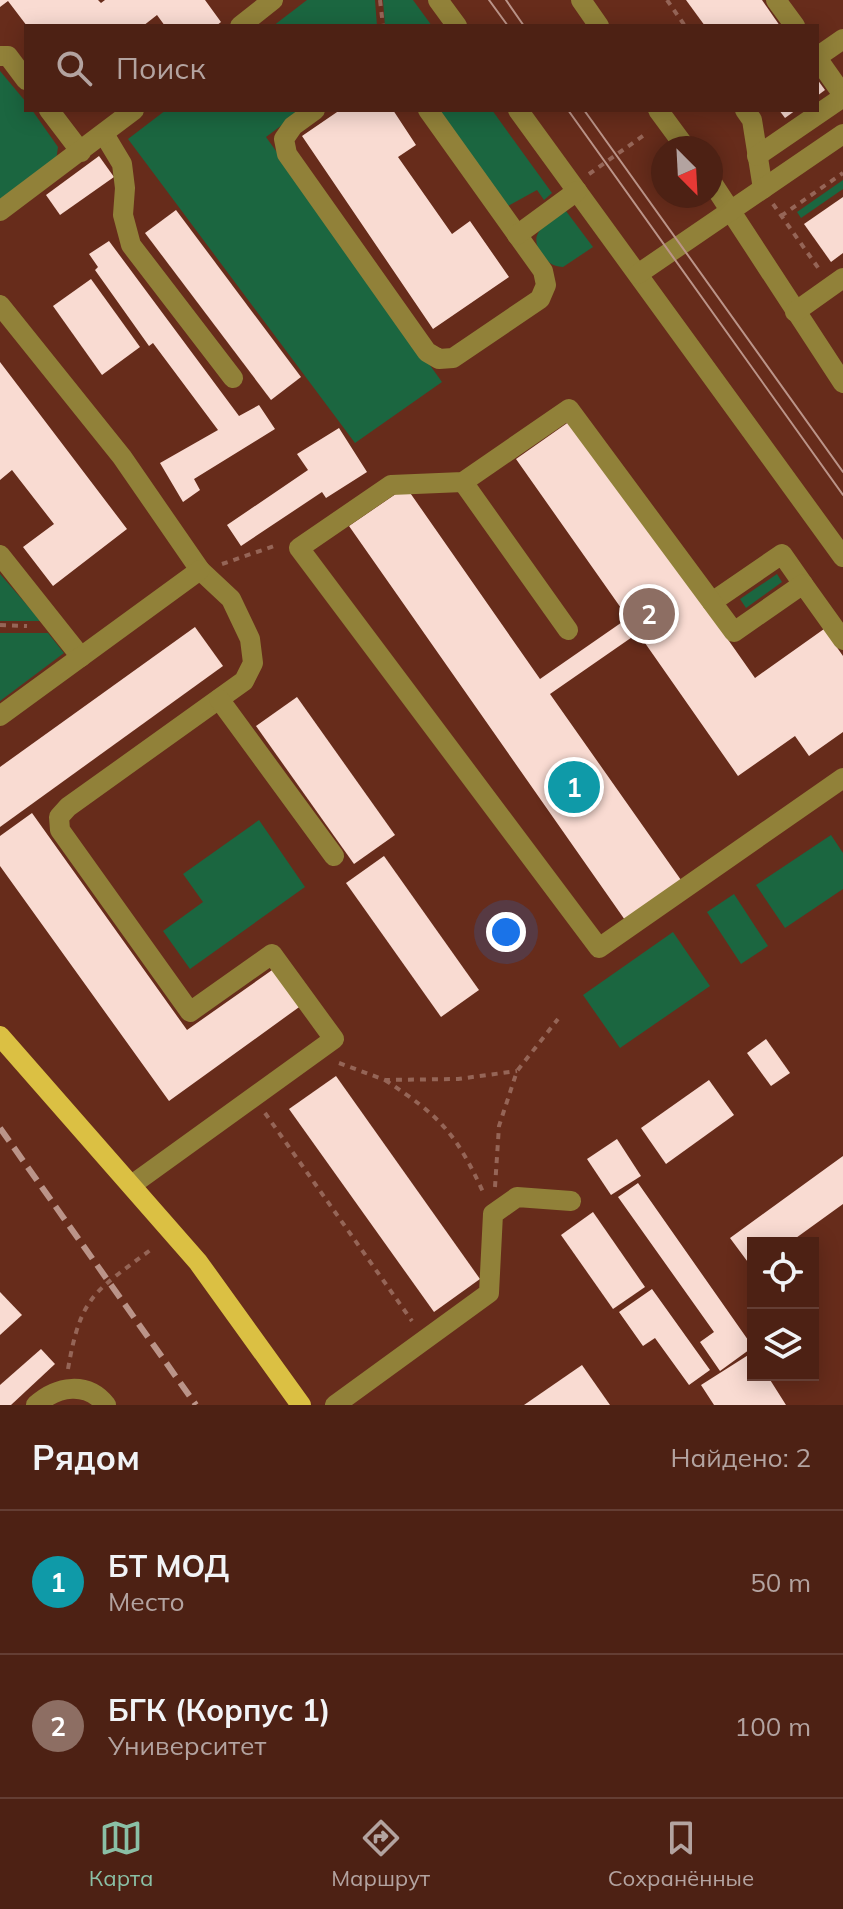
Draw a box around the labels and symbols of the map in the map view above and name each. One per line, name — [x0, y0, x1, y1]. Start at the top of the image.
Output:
north arrow — [651, 136, 723, 208]
pin: 2 — [623, 584, 675, 644]
pin: 1 — [548, 757, 600, 817]
your location — [486, 912, 526, 952]

